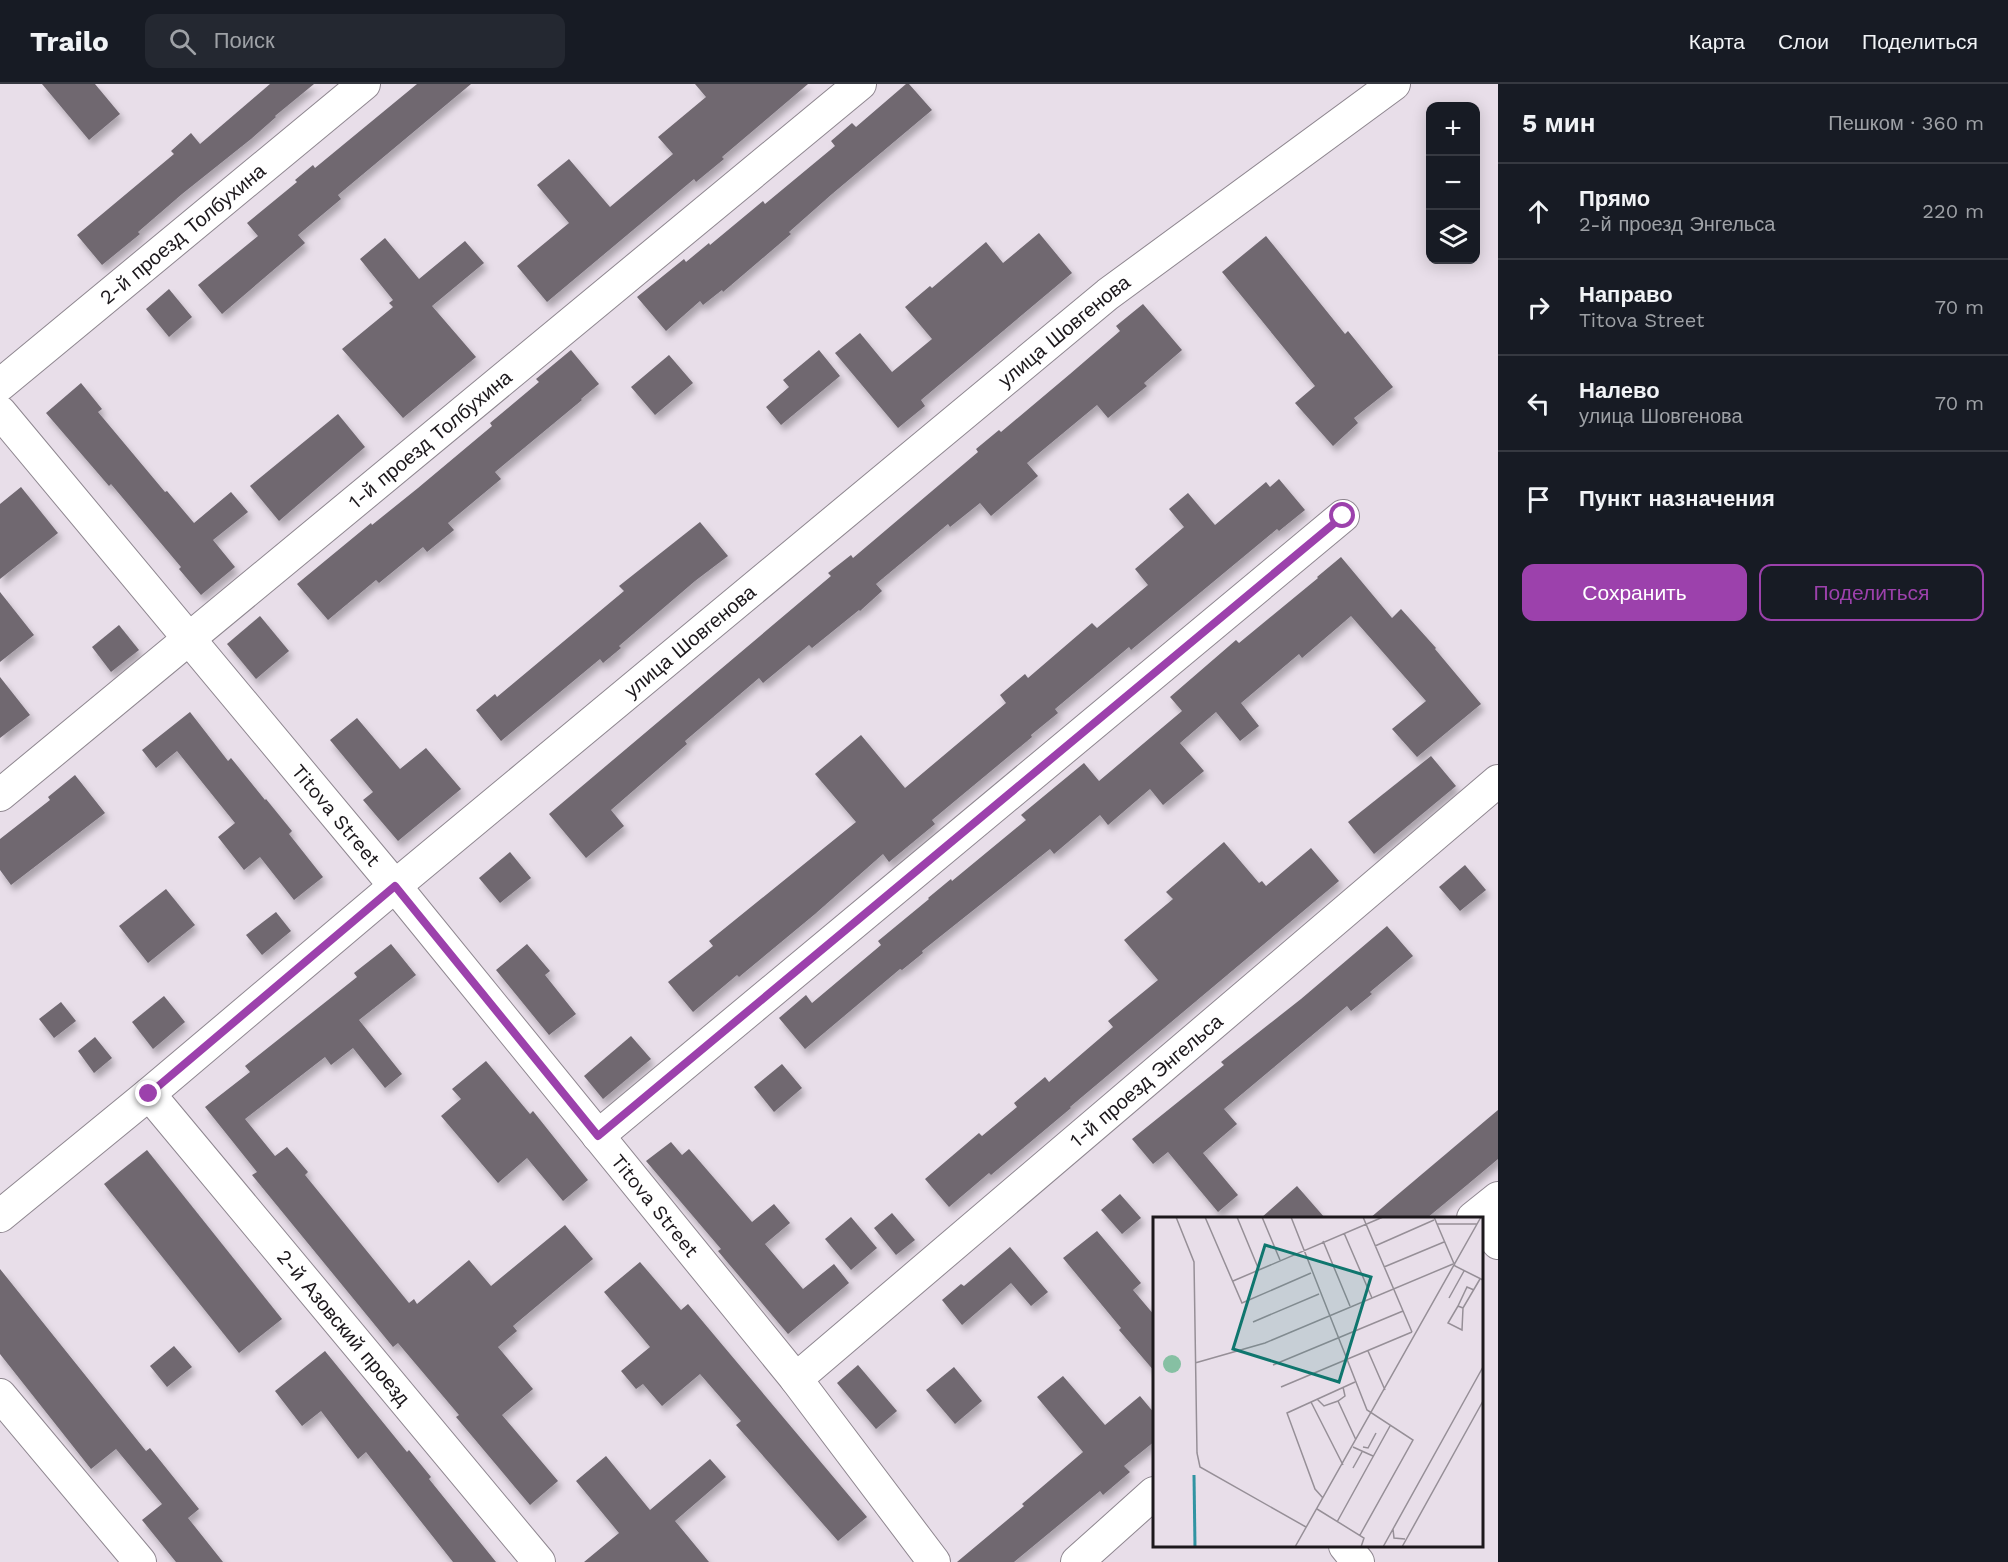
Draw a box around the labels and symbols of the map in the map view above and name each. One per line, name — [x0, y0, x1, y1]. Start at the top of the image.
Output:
street label: 2-й проезд Толбухина — [95, 158, 271, 309]
street label: улица Шовгенова — [993, 269, 1135, 392]
street label: 1-й проезд Толбухина — [344, 365, 517, 514]
route start — [1329, 502, 1355, 528]
street label: улица Шовгенова — [619, 579, 761, 703]
street label: Titova Street — [287, 759, 386, 872]
street label: 1-й проезд Энгельса — [1065, 1008, 1228, 1152]
route end — [135, 1080, 161, 1106]
street label: Titova Street — [606, 1149, 704, 1262]
inset map — [1153, 1217, 1483, 1547]
street label: 2-й Азовский проезд — [272, 1245, 416, 1411]

